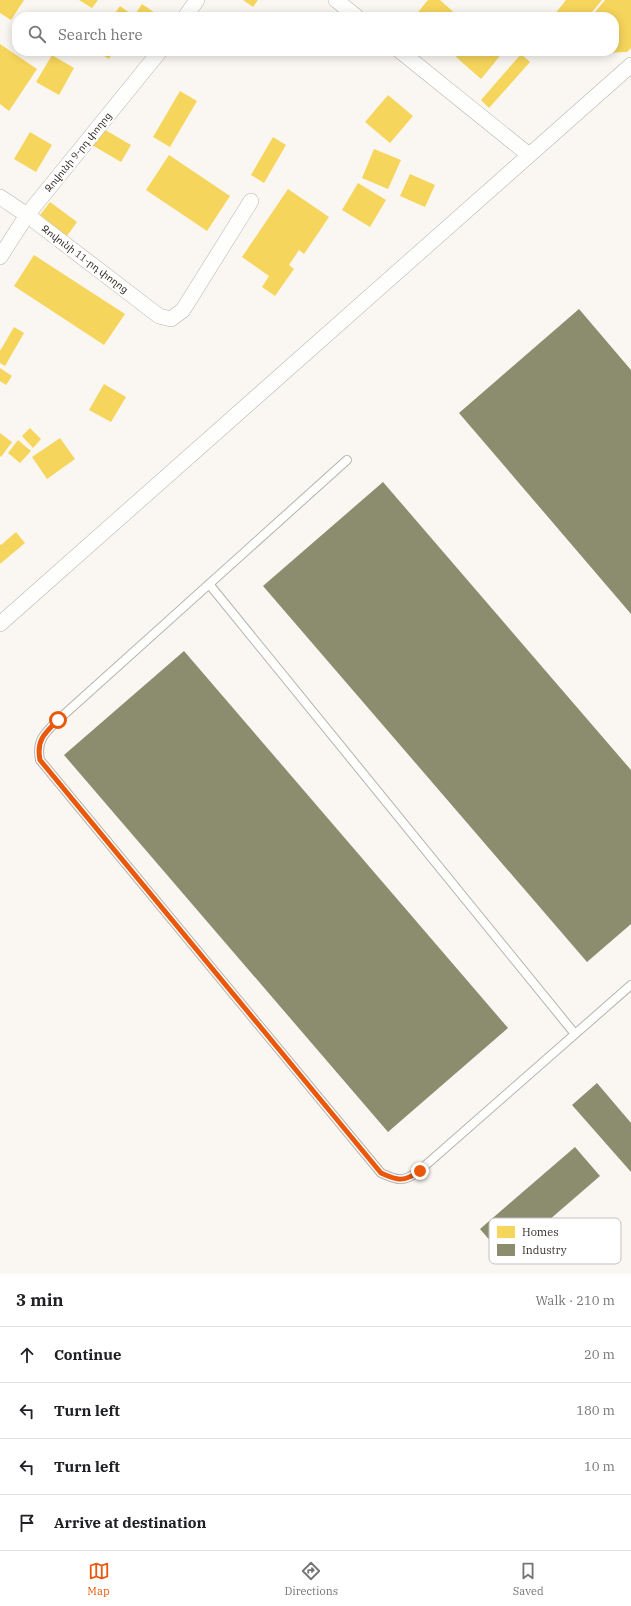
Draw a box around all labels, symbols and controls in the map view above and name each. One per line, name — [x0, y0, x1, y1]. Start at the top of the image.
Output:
search box — [12, 12, 619, 56]
icon: search — [26, 23, 48, 45]
text: Search here — [58, 25, 143, 44]
street label: Զովունի 9-րդ փողոց — [42, 109, 114, 195]
street label: Զովունի 11-րդ փողոց — [39, 222, 131, 296]
route start — [49, 711, 67, 729]
route end — [411, 1162, 429, 1180]
legend — [489, 1218, 621, 1264]
text: Homes — [522, 1225, 559, 1239]
text: Industry — [522, 1243, 567, 1257]
text: 3 min — [16, 1289, 64, 1311]
text: Walk · 210 m — [536, 1292, 615, 1309]
icon: ahead — [16, 1344, 38, 1366]
text: Continue — [54, 1345, 121, 1364]
text: 20 m — [584, 1346, 615, 1363]
icon: left — [16, 1400, 38, 1422]
text: Turn left — [54, 1401, 120, 1420]
text: 180 m — [576, 1402, 615, 1419]
icon: left — [16, 1456, 38, 1478]
text: Turn left — [54, 1457, 120, 1476]
text: 10 m — [584, 1458, 615, 1475]
icon: arrive — [16, 1512, 38, 1534]
text: Arrive at destination — [54, 1513, 206, 1532]
tab: Map — [87, 1560, 110, 1598]
tab: Directions — [284, 1560, 338, 1598]
tab: Saved — [513, 1560, 544, 1598]

